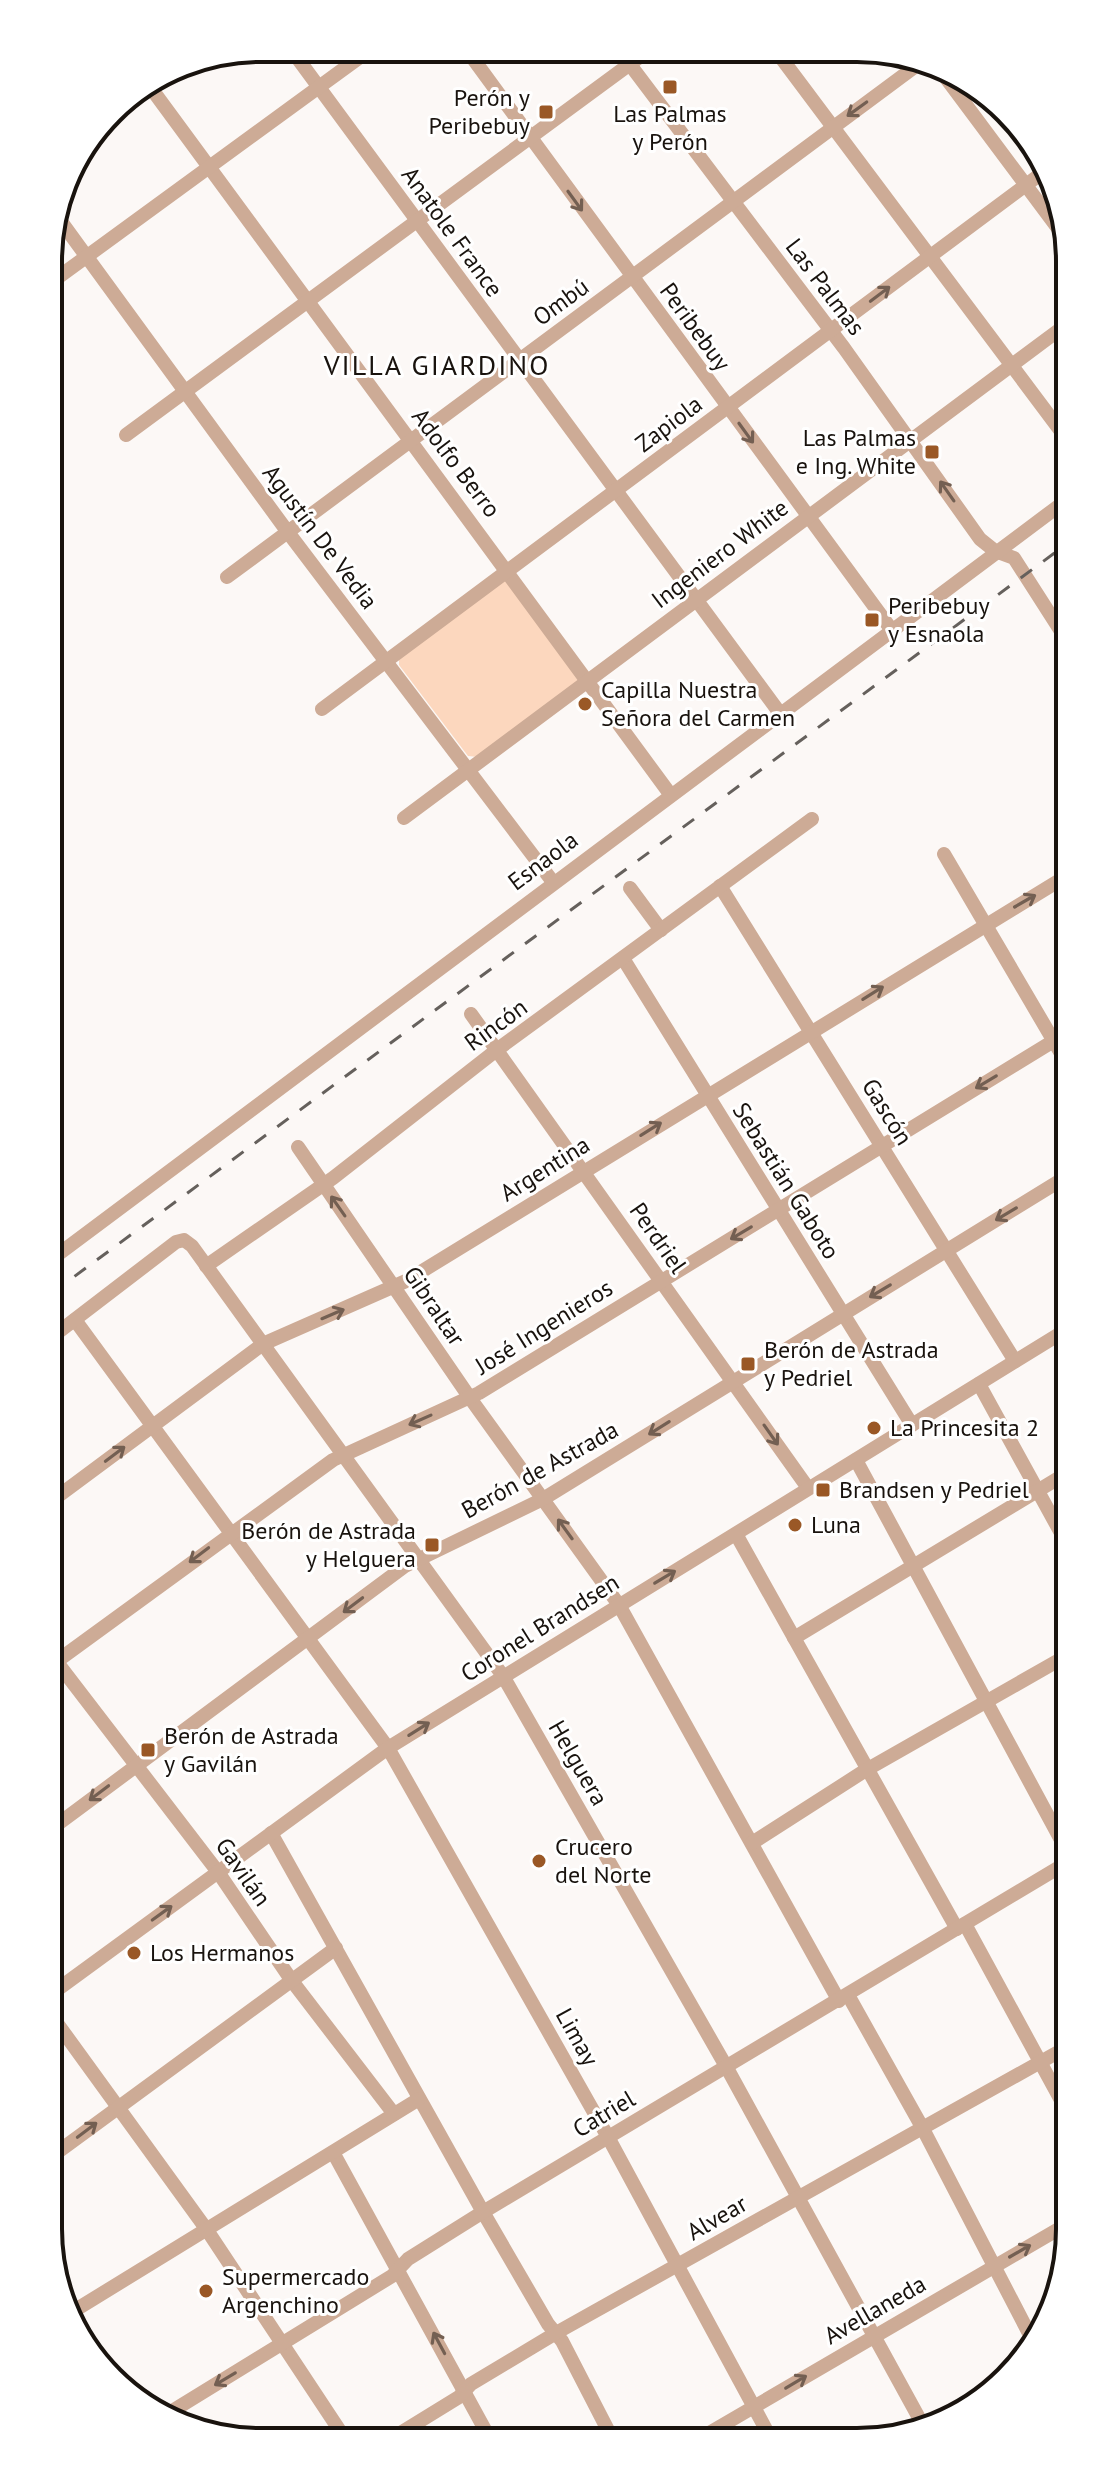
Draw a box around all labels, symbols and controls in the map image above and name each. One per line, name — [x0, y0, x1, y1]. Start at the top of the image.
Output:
marker: Las Palmas y Perón — [661, 78, 679, 96]
place label: Perón y Peribebuy — [428, 82, 530, 141]
place label: Las Palmas y Perón — [613, 98, 727, 157]
one-way arrow — [847, 100, 868, 117]
marker: Perón y Peribebuy — [537, 103, 555, 121]
street label: Anatole France — [395, 161, 510, 303]
one-way arrow — [567, 189, 583, 211]
street label: Las Palmas — [779, 232, 872, 341]
street label: Ombú — [527, 271, 595, 332]
street label: Peribebuy — [653, 277, 738, 377]
one-way arrow — [869, 286, 890, 303]
district label: VILLA GIARDINO — [323, 346, 550, 383]
street label: Zapiola — [629, 388, 708, 459]
street label: Adolfo Berro — [405, 402, 508, 523]
one-way arrow — [737, 421, 754, 443]
place label: Las Palmas e Ing. White — [796, 422, 916, 481]
marker: Las Palmas e Ing. White — [923, 443, 941, 461]
street label: Agustín De Vedia — [256, 458, 385, 615]
one-way arrow — [939, 480, 955, 502]
street label: Ingeniero White — [645, 492, 794, 615]
place label: Peribebuy y Esnaola — [888, 590, 990, 649]
marker: Peribebuy y Esnaola — [863, 611, 881, 629]
place label: Capilla Nuestra Señora del Carmen — [601, 674, 795, 733]
marker: Capilla Nuestra Señora del Carmen — [576, 695, 594, 713]
street label: Esnaola — [502, 824, 584, 897]
one-way arrow — [1013, 892, 1036, 908]
one-way arrow — [861, 985, 884, 1001]
street label: Rincón — [458, 991, 533, 1058]
street label: Gascón — [855, 1073, 920, 1151]
one-way arrow — [975, 1074, 998, 1090]
street label: Sebastián Gaboto — [726, 1097, 847, 1265]
one-way arrow — [640, 1121, 662, 1138]
street label: Argentina — [494, 1129, 595, 1208]
one-way arrow — [330, 1195, 346, 1217]
street label: Perdriel — [623, 1196, 694, 1279]
one-way arrow — [995, 1206, 1018, 1222]
one-way arrow — [730, 1225, 753, 1241]
street label: Gibraltar — [397, 1260, 472, 1351]
street label: José Ingenieros — [468, 1272, 618, 1382]
one-way arrow — [869, 1283, 892, 1299]
one-way arrow — [320, 1305, 345, 1320]
place label: Berón de Astrada y Pedriel — [764, 1334, 939, 1393]
marker: Berón de Astrada y Pedriel — [739, 1355, 757, 1373]
place label: La Princesita 2 — [890, 1412, 1039, 1443]
one-way arrow — [408, 1413, 432, 1428]
street label: Berón de Astrada — [456, 1414, 624, 1525]
marker: La Princesita 2 — [865, 1419, 883, 1437]
one-way arrow — [648, 1420, 671, 1436]
one-way arrow — [763, 1424, 779, 1446]
one-way arrow — [104, 1446, 126, 1462]
place label: Brandsen y Pedriel — [839, 1474, 1029, 1505]
marker: Brandsen y Pedriel — [814, 1481, 832, 1499]
place label: Luna — [811, 1509, 861, 1540]
place label: Berón de Astrada y Helguera — [241, 1515, 416, 1574]
marker: Luna — [786, 1516, 804, 1534]
one-way arrow — [557, 1519, 573, 1541]
marker: Berón de Astrada y Helguera — [423, 1536, 441, 1554]
one-way arrow — [189, 1547, 211, 1564]
street label: Coronel Brandsen — [455, 1566, 625, 1689]
one-way arrow — [653, 1569, 676, 1585]
one-way arrow — [343, 1596, 364, 1613]
street label: Helguera — [542, 1715, 615, 1811]
place label: Berón de Astrada y Gavilán — [164, 1720, 339, 1779]
one-way arrow — [407, 1720, 430, 1736]
marker: Berón de Astrada y Gavilán — [139, 1741, 157, 1759]
one-way arrow — [89, 1785, 111, 1801]
street label: Gavilán — [209, 1831, 278, 1912]
place label: Crucero del Norte — [555, 1831, 651, 1890]
marker: Crucero del Norte — [530, 1852, 548, 1870]
one-way arrow — [151, 1905, 173, 1921]
place label: Los Hermanos — [150, 1937, 294, 1968]
marker: Los Hermanos — [125, 1944, 143, 1962]
street label: Limay — [549, 2002, 606, 2071]
street label: Catriel — [567, 2083, 641, 2144]
one-way arrow — [76, 2121, 97, 2138]
street label: Alvear — [681, 2188, 752, 2247]
one-way arrow — [1008, 2243, 1031, 2259]
place label: Supermercado Argenchino — [222, 2261, 369, 2320]
street label: Avellaneda — [818, 2268, 931, 2351]
marker: Supermercado Argenchino — [197, 2282, 215, 2300]
one-way arrow — [431, 2332, 447, 2356]
one-way arrow — [214, 2371, 237, 2387]
one-way arrow — [783, 2374, 807, 2389]

